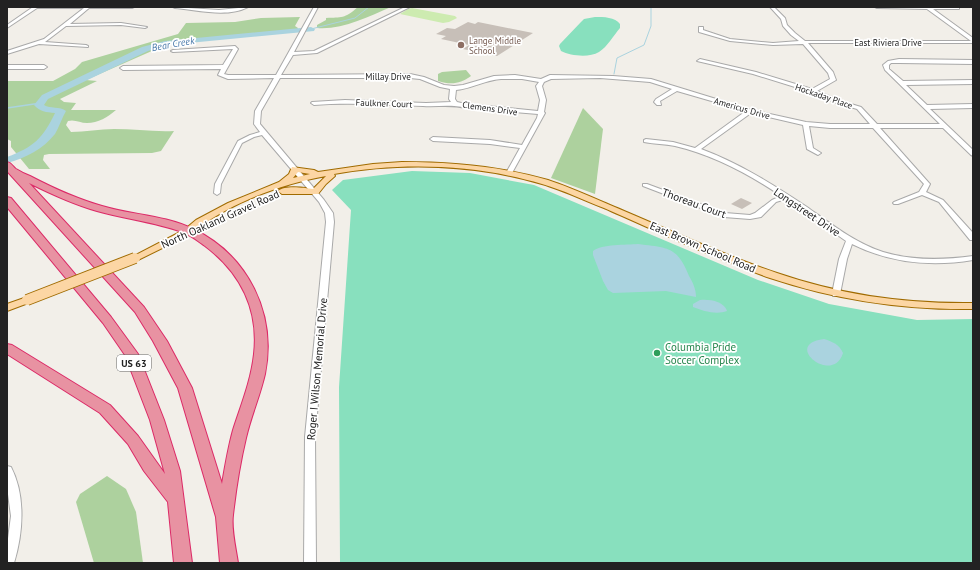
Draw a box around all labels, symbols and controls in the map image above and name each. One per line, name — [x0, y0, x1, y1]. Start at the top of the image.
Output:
water label: Bear Creek — [151, 34, 196, 54]
place label: Lange Middle School — [469, 35, 522, 56]
street label: East Riviera Drive — [854, 37, 922, 48]
marker: Lange Middle School — [456, 40, 466, 50]
street label: Millay Drive — [365, 71, 411, 82]
street label: Hockaday Place — [794, 81, 854, 111]
street label: Americus Drive — [713, 95, 772, 121]
street label: Faulkner Court — [355, 97, 413, 109]
street label: Clemens Drive — [462, 99, 519, 117]
street label: Thoreau Court — [660, 185, 728, 221]
street label: Longstreet Drive — [771, 185, 843, 240]
street label: North Oakland Gravel Road — [159, 187, 281, 251]
street label: East Brown School Road — [648, 218, 758, 276]
street label: Roger I Wilson Memorial Drive — [304, 297, 330, 441]
place label: Columbia Pride Soccer Complex — [665, 340, 740, 367]
marker: Columbia Pride Soccer Complex — [652, 348, 662, 358]
road number: US 63 — [117, 355, 151, 371]

